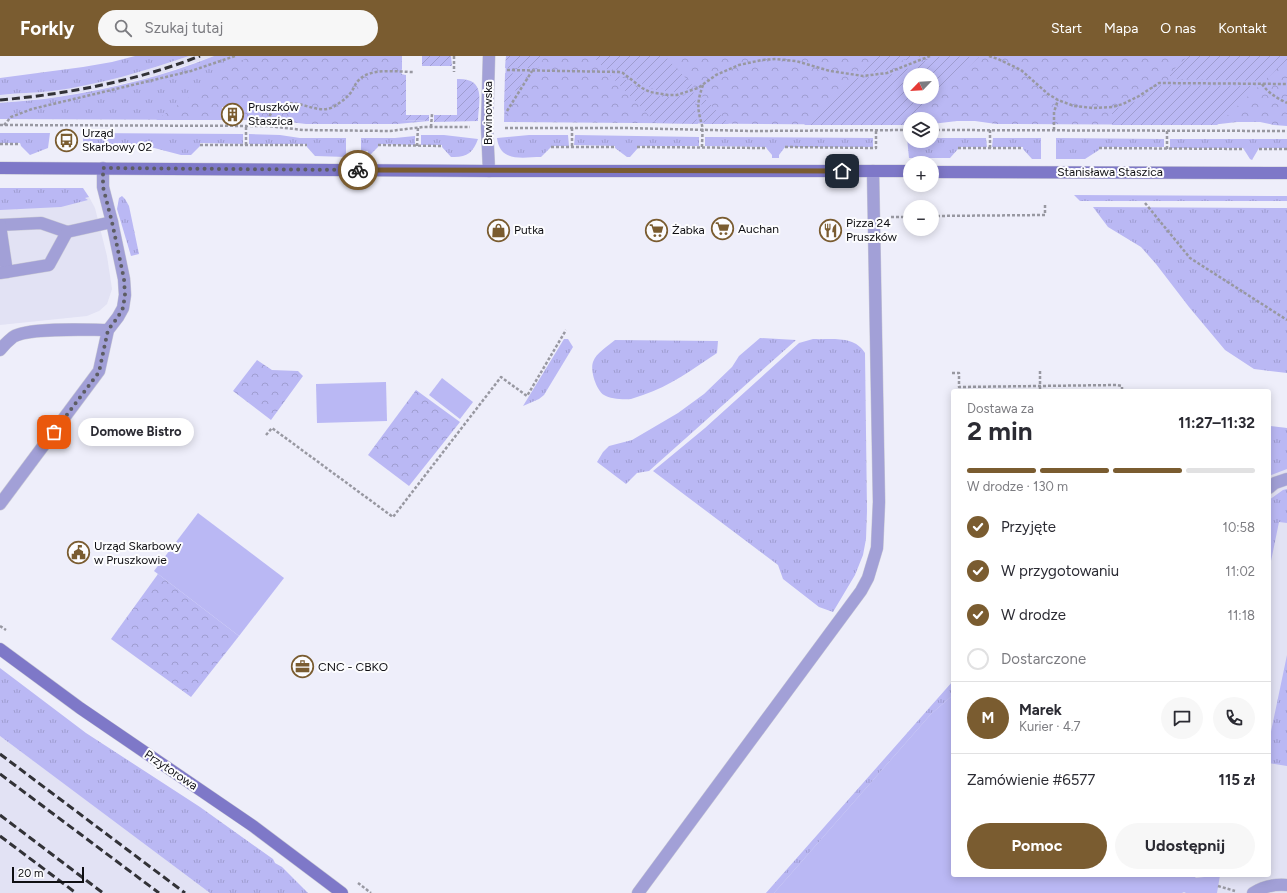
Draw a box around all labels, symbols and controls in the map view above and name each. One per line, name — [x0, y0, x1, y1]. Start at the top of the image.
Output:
search box — [98, 10, 378, 46]
text: Forkly — [20, 17, 74, 40]
icon: search — [112, 17, 134, 39]
text: Szukaj tutaj — [144, 19, 223, 37]
text: Start — [1051, 20, 1082, 37]
text: Mapa — [1104, 20, 1138, 37]
text: O nas — [1160, 20, 1196, 37]
text: Kontakt — [1218, 20, 1267, 37]
north arrow — [903, 68, 939, 104]
map controls — [903, 68, 939, 236]
street label: Brwinowska — [481, 81, 495, 145]
place label: Pruszków Staszica — [248, 100, 300, 128]
building icon: Pruszków Staszica — [219, 101, 245, 127]
button: layers — [903, 112, 939, 148]
place label: Urząd Skarbowy 02 — [82, 126, 152, 154]
bus stop icon: Urząd Skarbowy 02 — [54, 127, 80, 153]
courier — [338, 150, 378, 190]
pin — [825, 154, 859, 188]
button: + — [903, 156, 939, 192]
icon: bike — [347, 159, 369, 181]
icon: home — [831, 160, 853, 182]
street label: Stanisława Staszica — [1057, 165, 1163, 179]
button: − — [903, 200, 939, 236]
supermarket icon: Auchan — [709, 216, 735, 242]
place label: Pizza 24 Pruszków — [846, 216, 898, 244]
shop icon: Putka — [485, 217, 511, 243]
supermarket icon: Żabka — [643, 217, 669, 243]
restaurant icon: Pizza 24 Pruszków — [818, 217, 844, 243]
place label: Auchan — [738, 222, 779, 236]
place label: Putka — [514, 223, 544, 237]
place label: Żabka — [672, 223, 705, 237]
text: Dostawa za — [967, 401, 1034, 416]
text: 11:27–11:32 — [1178, 414, 1255, 432]
pin — [37, 415, 71, 449]
text: 2 min — [967, 415, 1033, 447]
callout: Domowe Bistro — [78, 418, 194, 446]
icon: bag — [43, 421, 65, 443]
text: Domowe Bistro — [90, 424, 182, 439]
text: W drodze · 130 m — [967, 479, 1068, 494]
icon: check — [967, 516, 989, 538]
text: Przyjęte — [1001, 518, 1056, 536]
text: 10:58 — [1223, 520, 1255, 535]
place label: Urząd Skarbowy w Pruszkowie — [94, 539, 182, 567]
public building icon: Urząd Skarbowy w Pruszkowie — [65, 540, 91, 566]
icon: check — [967, 560, 989, 582]
text: W przygotowaniu — [1001, 562, 1119, 580]
text: 11:02 — [1225, 564, 1255, 579]
icon: check — [967, 604, 989, 626]
text: W drodze — [1001, 606, 1066, 624]
text: 11:18 — [1228, 608, 1255, 623]
text: Dostarczone — [1001, 650, 1086, 668]
office icon: CNC - CBKO — [290, 654, 316, 680]
place label: CNC - CBKO — [318, 660, 388, 674]
button: chat — [1161, 697, 1203, 739]
button: phone — [1213, 697, 1255, 739]
text: Marek — [1019, 701, 1062, 719]
text: M — [982, 709, 994, 727]
text: Kurier · 4.7 — [1019, 719, 1081, 734]
street label: Przytorowa — [142, 747, 200, 793]
text: Zamówienie #6577 — [967, 771, 1095, 789]
text: 115 zł — [1219, 771, 1255, 789]
button: Pomoc — [967, 823, 1107, 869]
button: Udostępnij — [1115, 823, 1255, 869]
scale bar — [12, 865, 84, 884]
text: 20 m — [18, 867, 43, 880]

